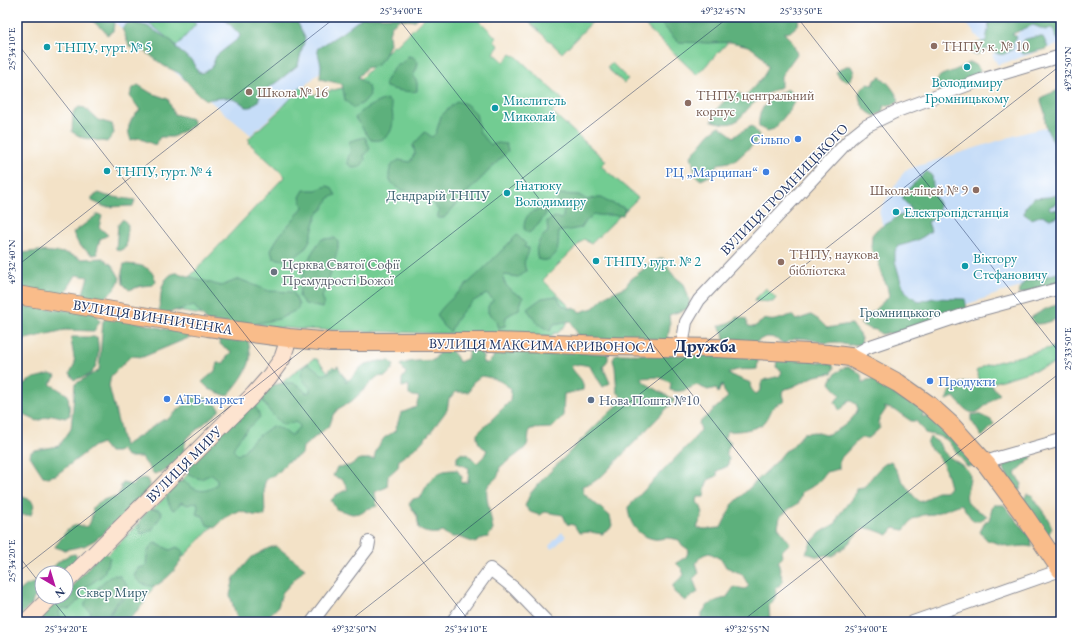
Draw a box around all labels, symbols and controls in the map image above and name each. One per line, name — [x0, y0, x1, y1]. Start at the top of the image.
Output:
text: 25°34'00"E — [380, 4, 423, 17]
text: 49°32'45"N — [701, 4, 746, 17]
text: 25°33'50"E — [780, 4, 823, 17]
text: 25°34'10"E — [5, 27, 18, 70]
place label: ТНПУ, к. № 10 — [942, 37, 1029, 55]
place label: ТНПУ, гурт. № 5 — [55, 38, 152, 56]
marker: ТНПУ, к. № 10 — [929, 41, 939, 51]
marker: ТНПУ, гурт. № 5 — [42, 42, 52, 52]
text: 49°32'50"N — [1061, 46, 1074, 91]
marker: Володимиру Громницькому — [962, 62, 972, 72]
place label: Володимиру Громницькому — [925, 73, 1010, 107]
place label: Школа № 16 — [257, 83, 328, 101]
place label: ТНПУ, центральний корпус — [696, 86, 815, 120]
marker: Школа № 16 — [244, 87, 254, 97]
place label: Мислитель Миколай — [503, 91, 566, 125]
marker: ТНПУ, центральний корпус — [683, 98, 693, 108]
marker: Мислитель Миколай — [490, 103, 500, 113]
street label: ВУЛИЦЯ ГРОМНИЦЬКОГО — [716, 119, 852, 259]
place label: Сільпо — [750, 130, 790, 148]
marker: Сільпо — [793, 134, 803, 144]
place label: ТНПУ, гурт. № 4 — [115, 162, 212, 180]
place label: РЦ „Марципан“ — [665, 163, 758, 181]
marker: ТНПУ, гурт. № 4 — [102, 166, 112, 176]
marker: РЦ „Марципан“ — [761, 167, 771, 177]
place label: Гнатюку Володимиру — [515, 176, 587, 210]
place label: Школа-ліцей № 9 — [870, 181, 968, 199]
marker: Школа-ліцей № 9 — [971, 185, 981, 195]
park label: Дендрарій ТНПУ — [386, 186, 490, 204]
marker: Гнатюку Володимиру — [502, 188, 512, 198]
place label: Електропідстанція — [904, 203, 1009, 221]
marker: Електропідстанція — [891, 207, 901, 217]
text: 49°32'40"N — [5, 239, 18, 284]
place label: ТНПУ, наукова бібліотека — [789, 245, 879, 279]
place label: Віктору Стефановичу — [973, 249, 1048, 283]
place label: ТНПУ, гурт. № 2 — [604, 252, 701, 270]
place label: Церква Святої Софії Премудрості Божої — [282, 255, 400, 289]
marker: ТНПУ, гурт. № 2 — [591, 256, 601, 266]
marker: ТНПУ, наукова бібліотека — [776, 257, 786, 267]
marker: Віктору Стефановичу — [960, 261, 970, 271]
marker: Церква Святої Софії Премудрості Божої — [269, 267, 279, 277]
street label: ВУЛИЦЯ ВИННИЧЕНКА — [72, 295, 234, 339]
park label: Громницького — [859, 303, 941, 321]
text: 25°33'50"E — [1061, 327, 1074, 370]
street label: ВУЛИЦЯ МАКСИМА КРИВОНОСА — [429, 334, 656, 356]
district label: Дружба — [674, 334, 736, 357]
place label: Продукти — [938, 372, 996, 390]
marker: Продукти — [925, 376, 935, 386]
place label: АТБ-маркет — [174, 390, 244, 408]
place label: Нова Пошта №10 — [599, 391, 700, 409]
marker: АТБ-маркет — [162, 394, 172, 404]
marker: Нова Пошта №10 — [586, 395, 596, 405]
street label: ВУЛИЦЯ МИРУ — [142, 422, 226, 506]
text: 25°34'20"E — [5, 539, 18, 582]
north arrow — [34, 565, 74, 605]
park label: Сквер Миру — [76, 583, 148, 601]
text: N — [52, 585, 68, 601]
text: 25°34'20"E — [45, 622, 88, 635]
text: 49°32'50"N — [332, 622, 377, 635]
text: 25°34'10"E — [445, 622, 488, 635]
text: 49°32'55"N — [725, 622, 770, 635]
text: 25°34'00"E — [845, 622, 888, 635]

